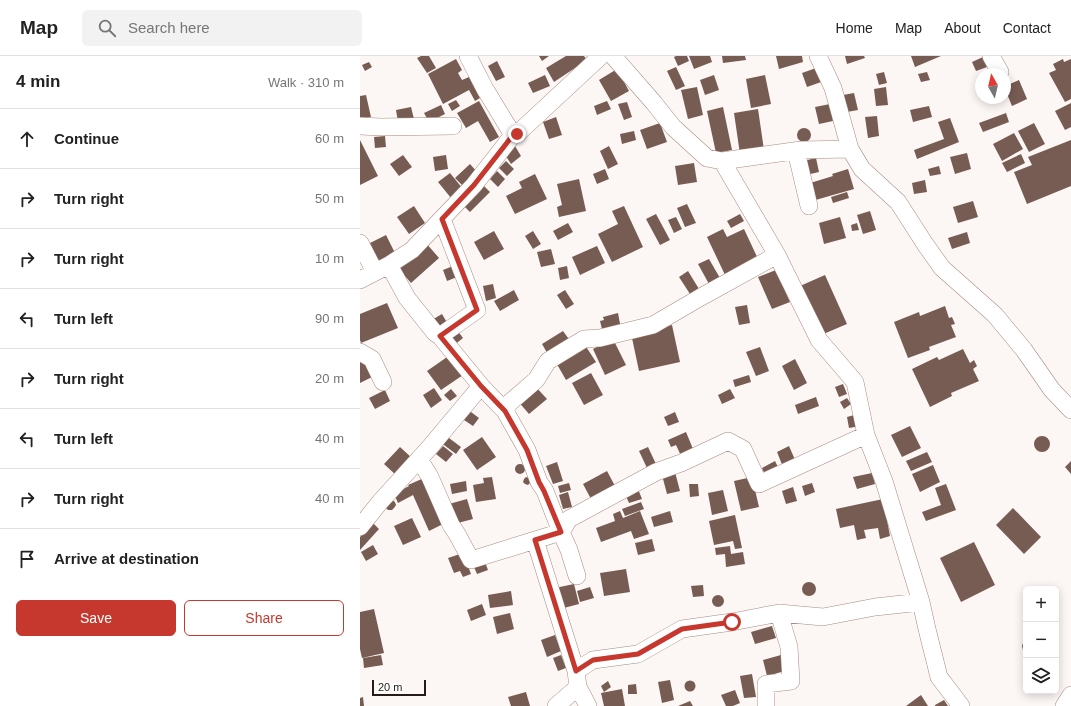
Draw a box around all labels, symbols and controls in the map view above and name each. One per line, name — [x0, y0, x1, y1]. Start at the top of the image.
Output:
search box — [82, 10, 362, 46]
text: Map — [20, 17, 58, 38]
icon: search — [96, 17, 118, 39]
text: Search here — [128, 19, 210, 36]
text: Home — [836, 20, 873, 36]
text: Map — [895, 20, 922, 36]
text: About — [944, 20, 981, 36]
text: Contact — [1003, 20, 1051, 36]
north arrow — [975, 68, 1011, 104]
text: 4 min — [16, 72, 60, 91]
text: Walk · 310 m — [268, 75, 344, 90]
route end — [508, 125, 526, 143]
icon: ahead — [16, 128, 38, 150]
text: Continue — [54, 130, 119, 147]
text: 60 m — [315, 131, 344, 146]
icon: right — [16, 188, 38, 210]
text: Turn right — [54, 190, 124, 207]
text: 50 m — [315, 191, 344, 206]
icon: right — [16, 248, 38, 270]
text: Turn right — [54, 250, 124, 267]
text: 10 m — [315, 251, 344, 266]
icon: left — [16, 308, 38, 330]
text: Turn left — [54, 310, 113, 327]
text: 90 m — [315, 311, 344, 326]
icon: right — [16, 368, 38, 390]
text: Turn right — [54, 370, 124, 387]
text: 20 m — [315, 371, 344, 386]
icon: left — [16, 428, 38, 450]
text: Turn left — [54, 430, 113, 447]
text: 40 m — [315, 431, 344, 446]
icon: right — [16, 488, 38, 510]
text: Turn right — [54, 490, 124, 507]
text: 40 m — [315, 491, 344, 506]
icon: arrive — [16, 548, 38, 570]
text: Arrive at destination — [54, 550, 199, 567]
map controls — [1023, 586, 1059, 694]
button: + — [1023, 586, 1059, 622]
button: Save — [16, 600, 176, 636]
button: Share — [184, 600, 344, 636]
route start — [723, 613, 741, 631]
button: − — [1023, 622, 1059, 658]
button: layers — [1023, 658, 1059, 694]
scale bar — [372, 678, 426, 697]
text: 20 m — [378, 681, 402, 693]

